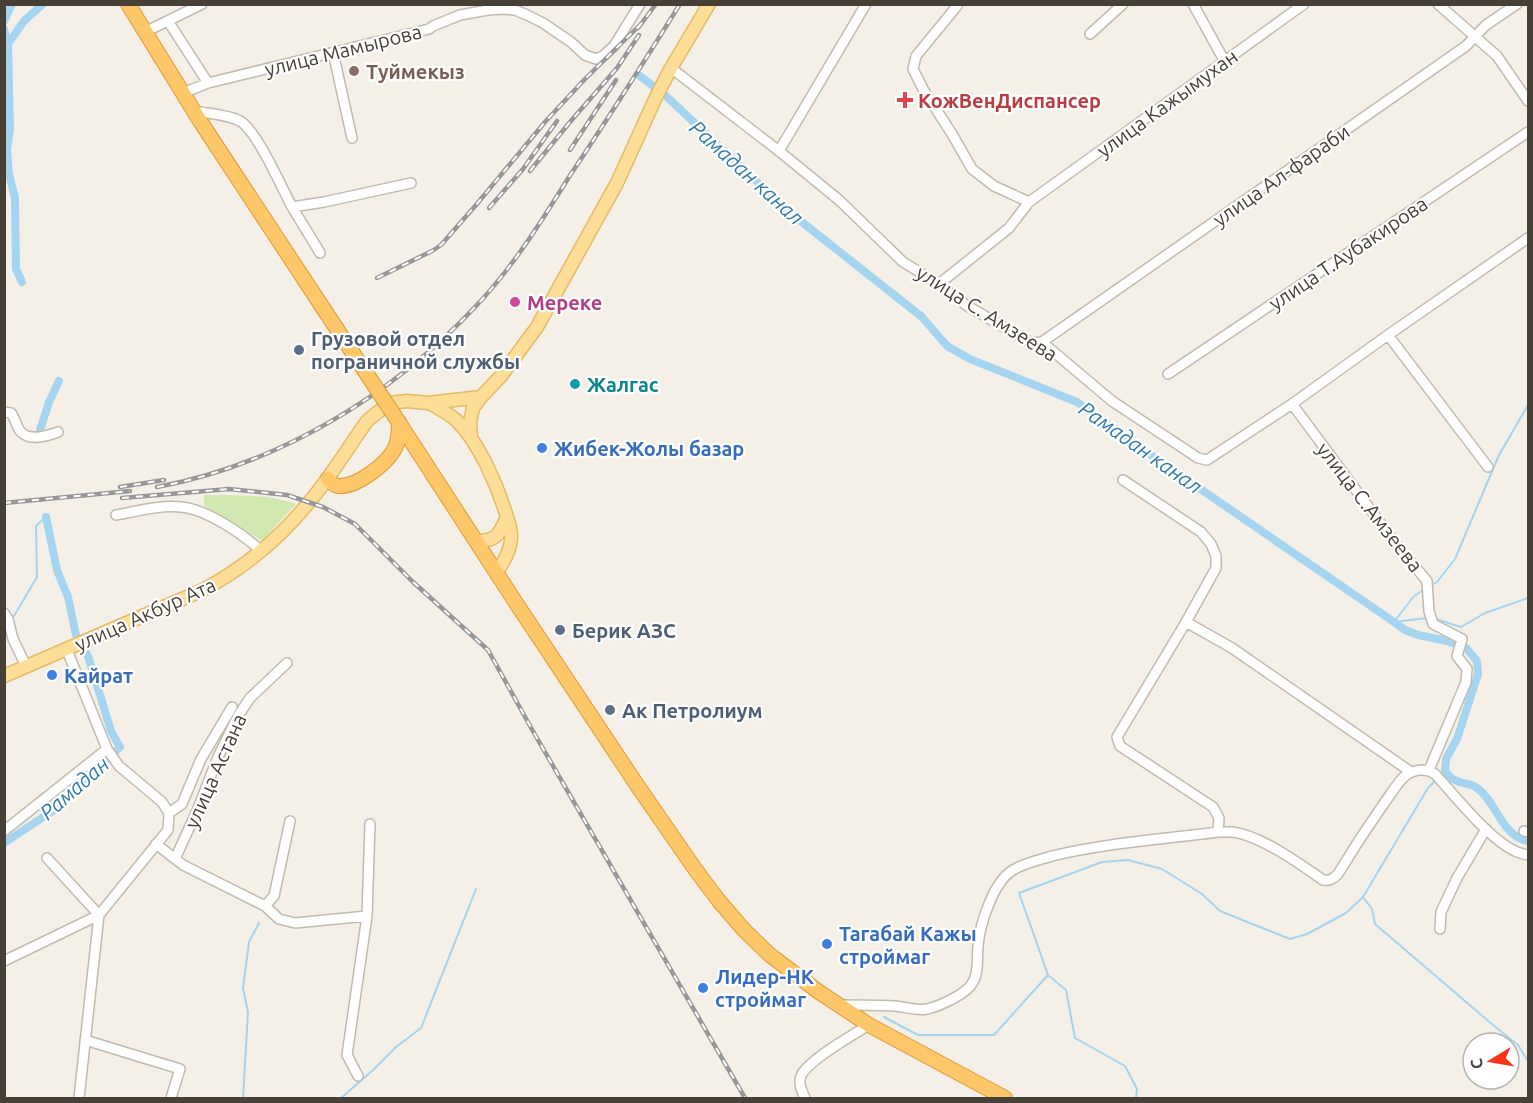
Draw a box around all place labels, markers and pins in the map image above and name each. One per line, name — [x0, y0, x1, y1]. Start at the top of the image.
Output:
place label: Туймекыз — [366, 60, 465, 83]
marker: Туймекыз — [347, 64, 361, 78]
place label: КожВенДиспансер — [918, 89, 1101, 112]
marker: КожВенДиспансер — [896, 91, 914, 109]
place label: Мереке — [527, 291, 602, 314]
marker: Мереке — [508, 295, 522, 309]
place label: Грузовой отдел пограничной службы — [311, 327, 520, 373]
marker: Грузовой отдел пограничной службы — [292, 343, 306, 357]
place label: Жалгас — [587, 373, 659, 396]
marker: Жалгас — [568, 377, 582, 391]
place label: Жибек-Жолы базар — [554, 437, 744, 460]
marker: Жибек-Жолы базар — [535, 441, 549, 455]
place label: Берик АЗС — [572, 619, 676, 642]
marker: Берик АЗС — [553, 623, 567, 637]
place label: Кайрат — [64, 664, 133, 687]
marker: Кайрат — [45, 668, 59, 682]
place label: Ак Петролиум — [622, 699, 762, 722]
marker: Ак Петролиум — [603, 703, 617, 717]
place label: Тагабай Кажы строймаг — [839, 922, 977, 968]
marker: Тагабай Кажы строймаг — [820, 937, 834, 951]
place label: Лидер-НК строймаг — [715, 965, 815, 1011]
marker: Лидер-НК строймаг — [696, 981, 710, 995]

